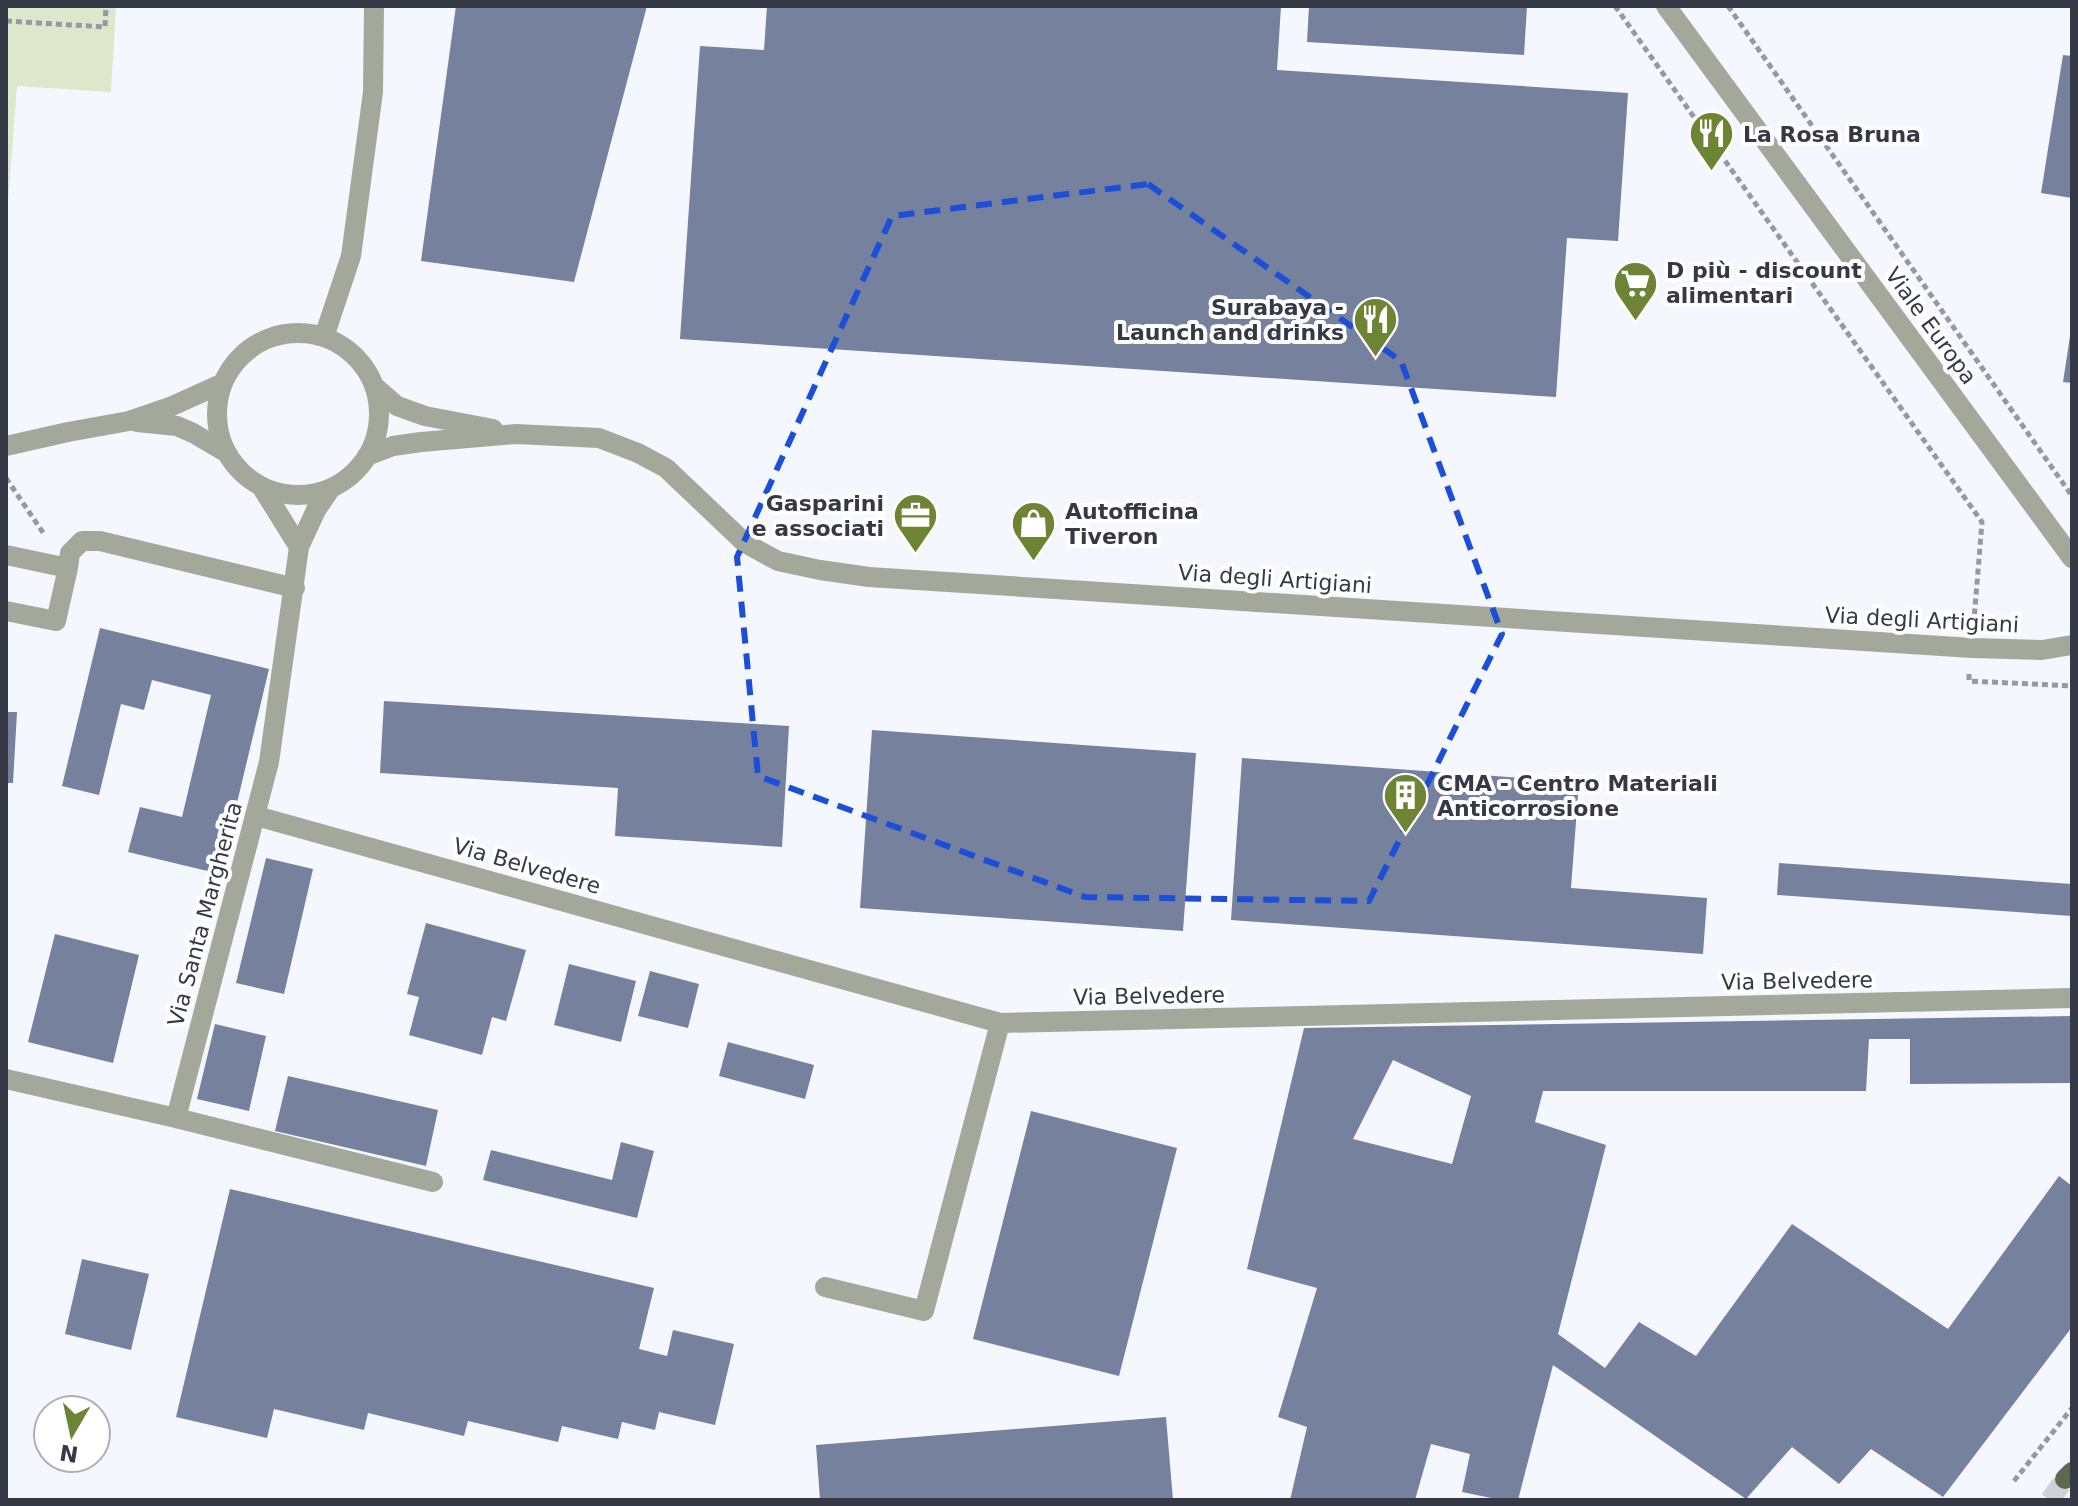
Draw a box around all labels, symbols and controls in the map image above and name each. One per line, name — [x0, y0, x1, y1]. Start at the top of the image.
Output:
restaurant icon: La Rosa Bruna — [1688, 110, 1736, 173]
place label: La Rosa Bruna — [1743, 122, 1921, 147]
place label: D più - discount alimentari — [1666, 258, 1862, 308]
supermarket icon: D più - discount alimentari — [1611, 259, 1659, 322]
street label: Viale Europa — [1880, 263, 1982, 389]
place label: Surabaya - Launch and drinks — [1116, 295, 1344, 345]
restaurant icon: Surabaya - Launch and drinks — [1351, 296, 1399, 359]
place label: Gasparini e associati — [752, 491, 884, 541]
office icon: Gasparini e associati — [891, 492, 939, 555]
place label: Autofficina Tiveron — [1065, 499, 1199, 549]
shop icon: Autofficina Tiveron — [1010, 500, 1058, 563]
street label: Via degli Artigiani — [1177, 560, 1373, 598]
street label: Via degli Artigiani — [1824, 602, 2020, 638]
place label: CMA - Centro Materiali Anticorrosione — [1437, 771, 1718, 821]
building icon: CMA - Centro Materiali Anticorrosione — [1382, 772, 1430, 835]
street label: Via Santa Margherita — [163, 799, 247, 1029]
street label: Via Belvedere — [450, 833, 604, 899]
street label: Via Belvedere — [1721, 967, 1873, 995]
street label: Via Belvedere — [1073, 982, 1225, 1010]
north arrow — [32, 1394, 112, 1474]
text: N — [58, 1439, 80, 1467]

